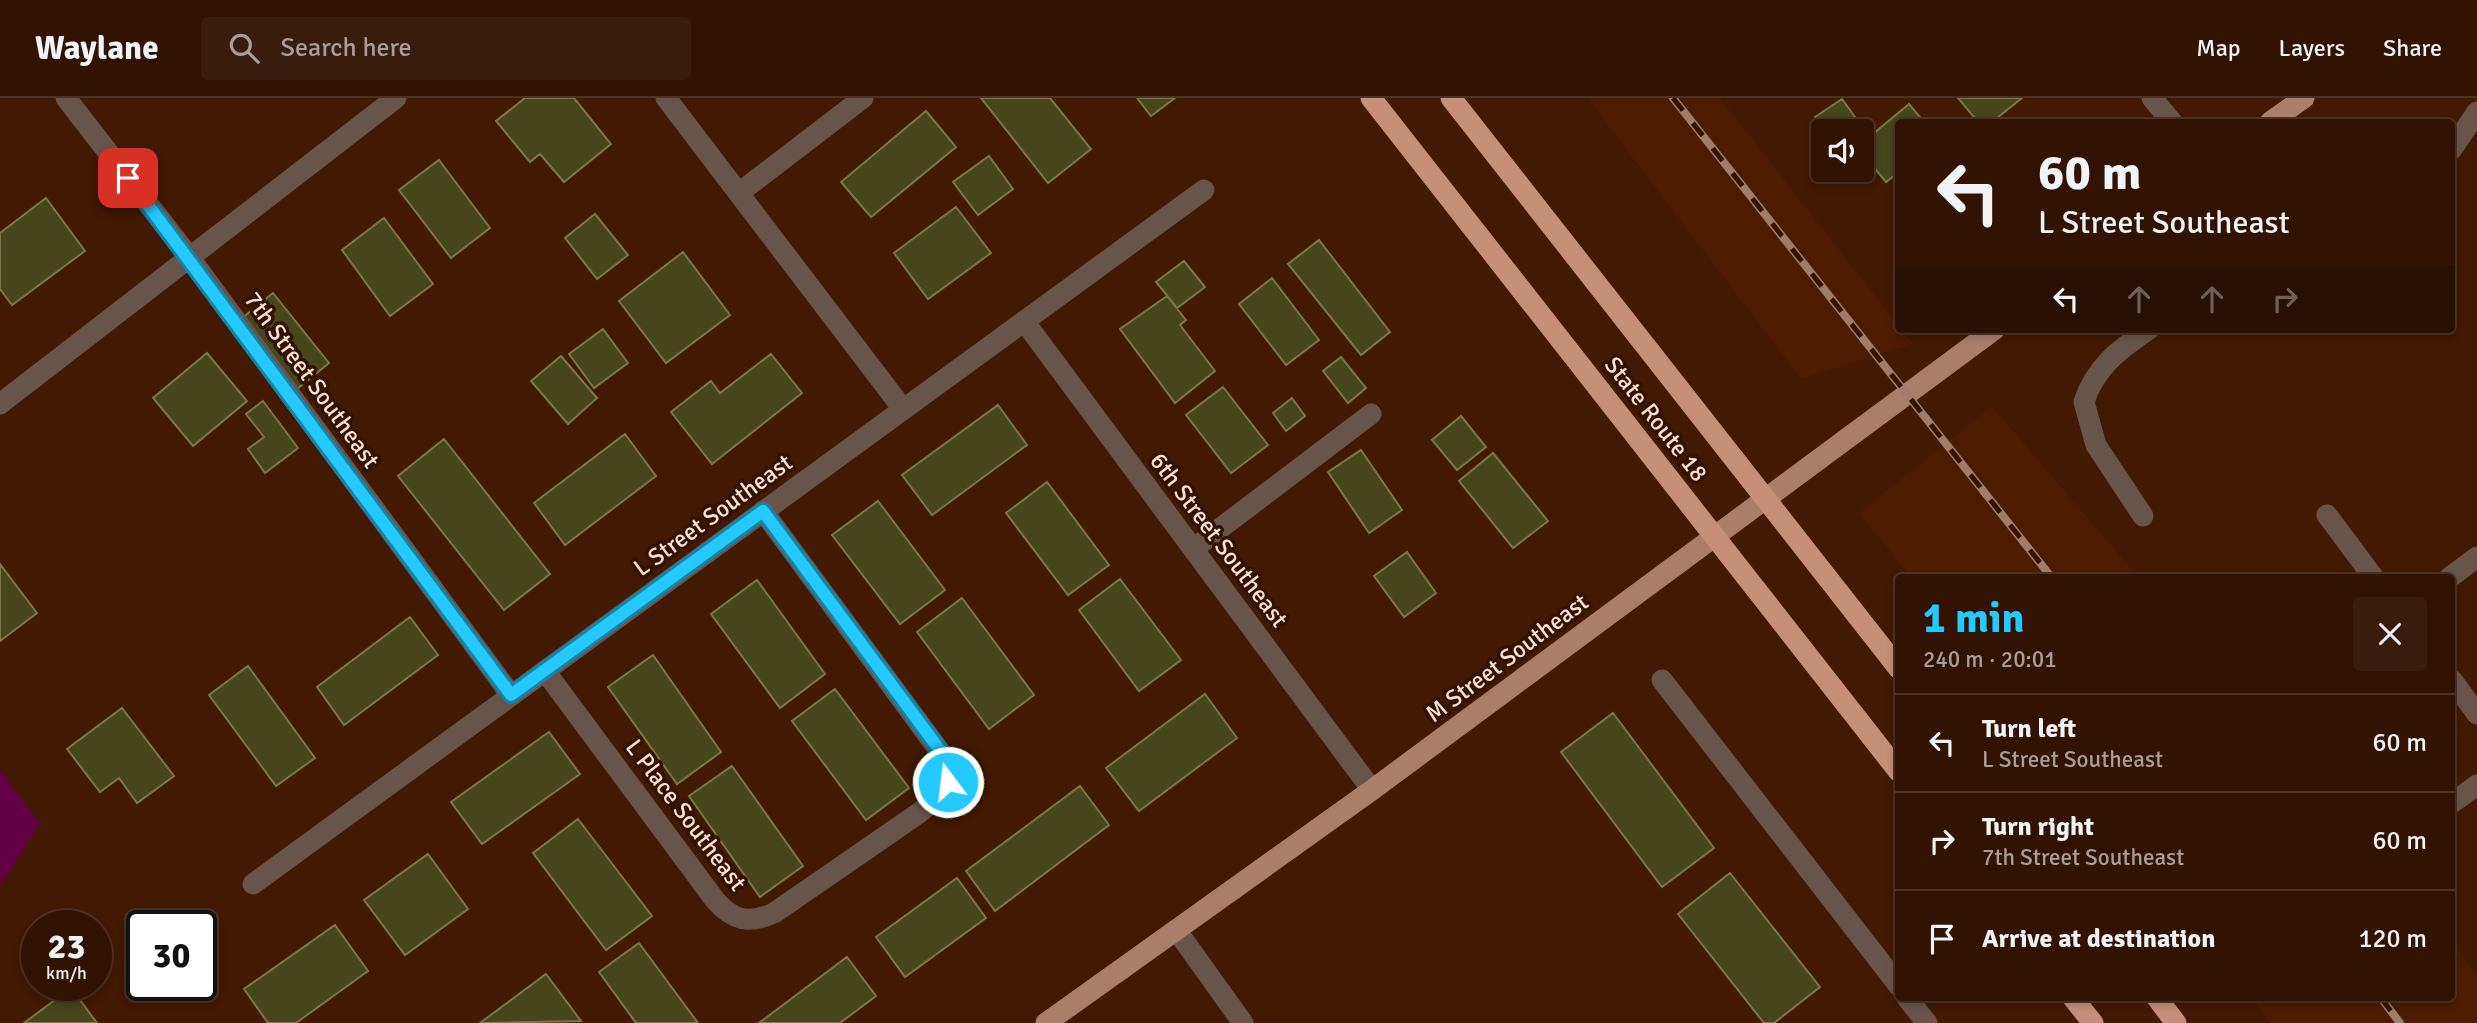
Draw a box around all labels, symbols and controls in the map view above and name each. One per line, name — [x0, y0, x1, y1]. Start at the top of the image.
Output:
search box — [201, 17, 691, 80]
text: Waylane — [35, 28, 159, 69]
icon: search — [225, 29, 263, 67]
text: Search here — [281, 32, 412, 64]
text: Map — [2196, 33, 2241, 63]
text: Layers — [2279, 33, 2345, 63]
text: Share — [2383, 33, 2442, 63]
map controls — [1811, 119, 1874, 182]
button: sound — [1811, 119, 1874, 182]
text: 60 m — [2038, 143, 2141, 203]
icon: left — [1923, 147, 2014, 238]
pin — [98, 148, 158, 208]
icon: arrive — [109, 159, 147, 197]
text: L Street Southeast — [2038, 203, 2290, 242]
icon: left — [2047, 280, 2085, 318]
icon: ahead — [2120, 280, 2158, 318]
icon: ahead — [2193, 280, 2231, 318]
icon: right — [2266, 280, 2304, 318]
street label: 7th Street Southeast — [238, 286, 386, 474]
street label: State Route 18 — [1598, 351, 1714, 487]
street label: L Street Southeast — [628, 447, 798, 583]
street label: 6th Street Southeast — [1144, 447, 1294, 633]
street label: M Street Southeast — [1420, 587, 1594, 729]
text: 1 min — [1923, 593, 2024, 644]
button: close — [2353, 597, 2427, 671]
text: 240 m · 20:01 — [1923, 645, 2057, 674]
text: Turn left — [1982, 713, 2076, 745]
icon: left — [1923, 724, 1961, 762]
text: 60 m — [2372, 727, 2427, 759]
street label: L Place Southeast — [619, 733, 753, 897]
position arrow — [911, 745, 985, 819]
text: L Street Southeast — [1982, 745, 2163, 774]
text: Turn right — [1982, 811, 2094, 843]
icon: right — [1923, 822, 1961, 860]
text: 60 m — [2372, 825, 2427, 857]
text: 7th Street Southeast — [1982, 843, 2184, 872]
speed limit sign: 30 — [126, 910, 217, 1001]
icon: arrive — [1923, 920, 1961, 958]
text: Arrive at destination — [1982, 923, 2215, 955]
text: 120 m — [2358, 923, 2427, 955]
text: 23 — [48, 925, 85, 968]
text: km/h — [46, 962, 87, 984]

